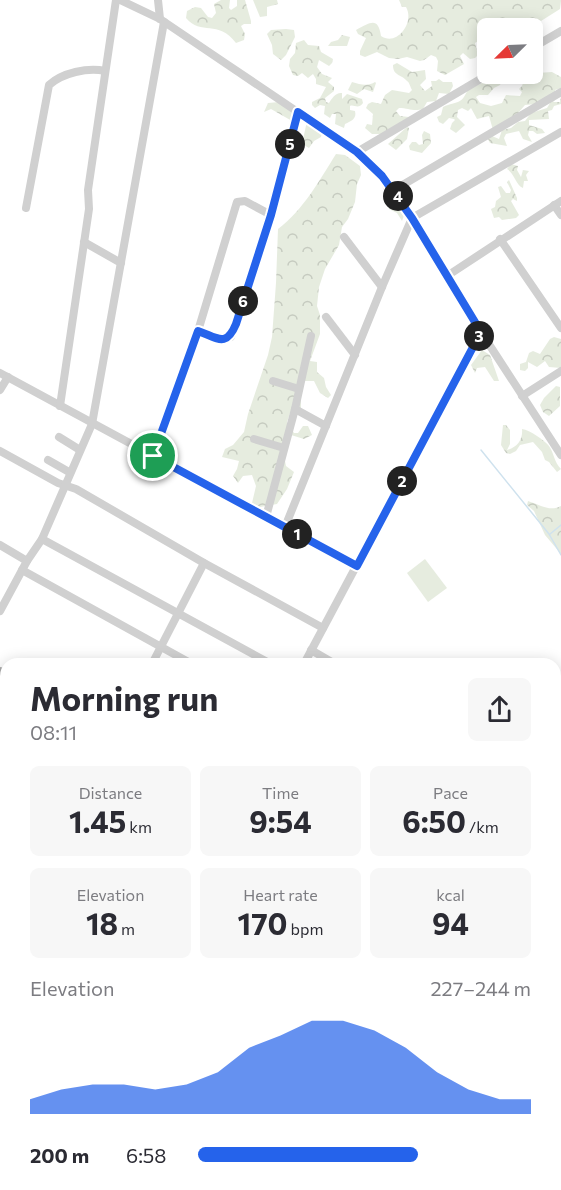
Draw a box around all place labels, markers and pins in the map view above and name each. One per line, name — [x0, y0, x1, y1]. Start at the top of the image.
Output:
pin: 5 — [275, 129, 305, 159]
pin: 4 — [383, 181, 413, 211]
pin: 6 — [228, 286, 258, 316]
pin: 3 — [464, 321, 494, 351]
pin — [127, 430, 178, 481]
pin: 2 — [387, 466, 417, 496]
pin: 1 — [282, 519, 312, 549]

